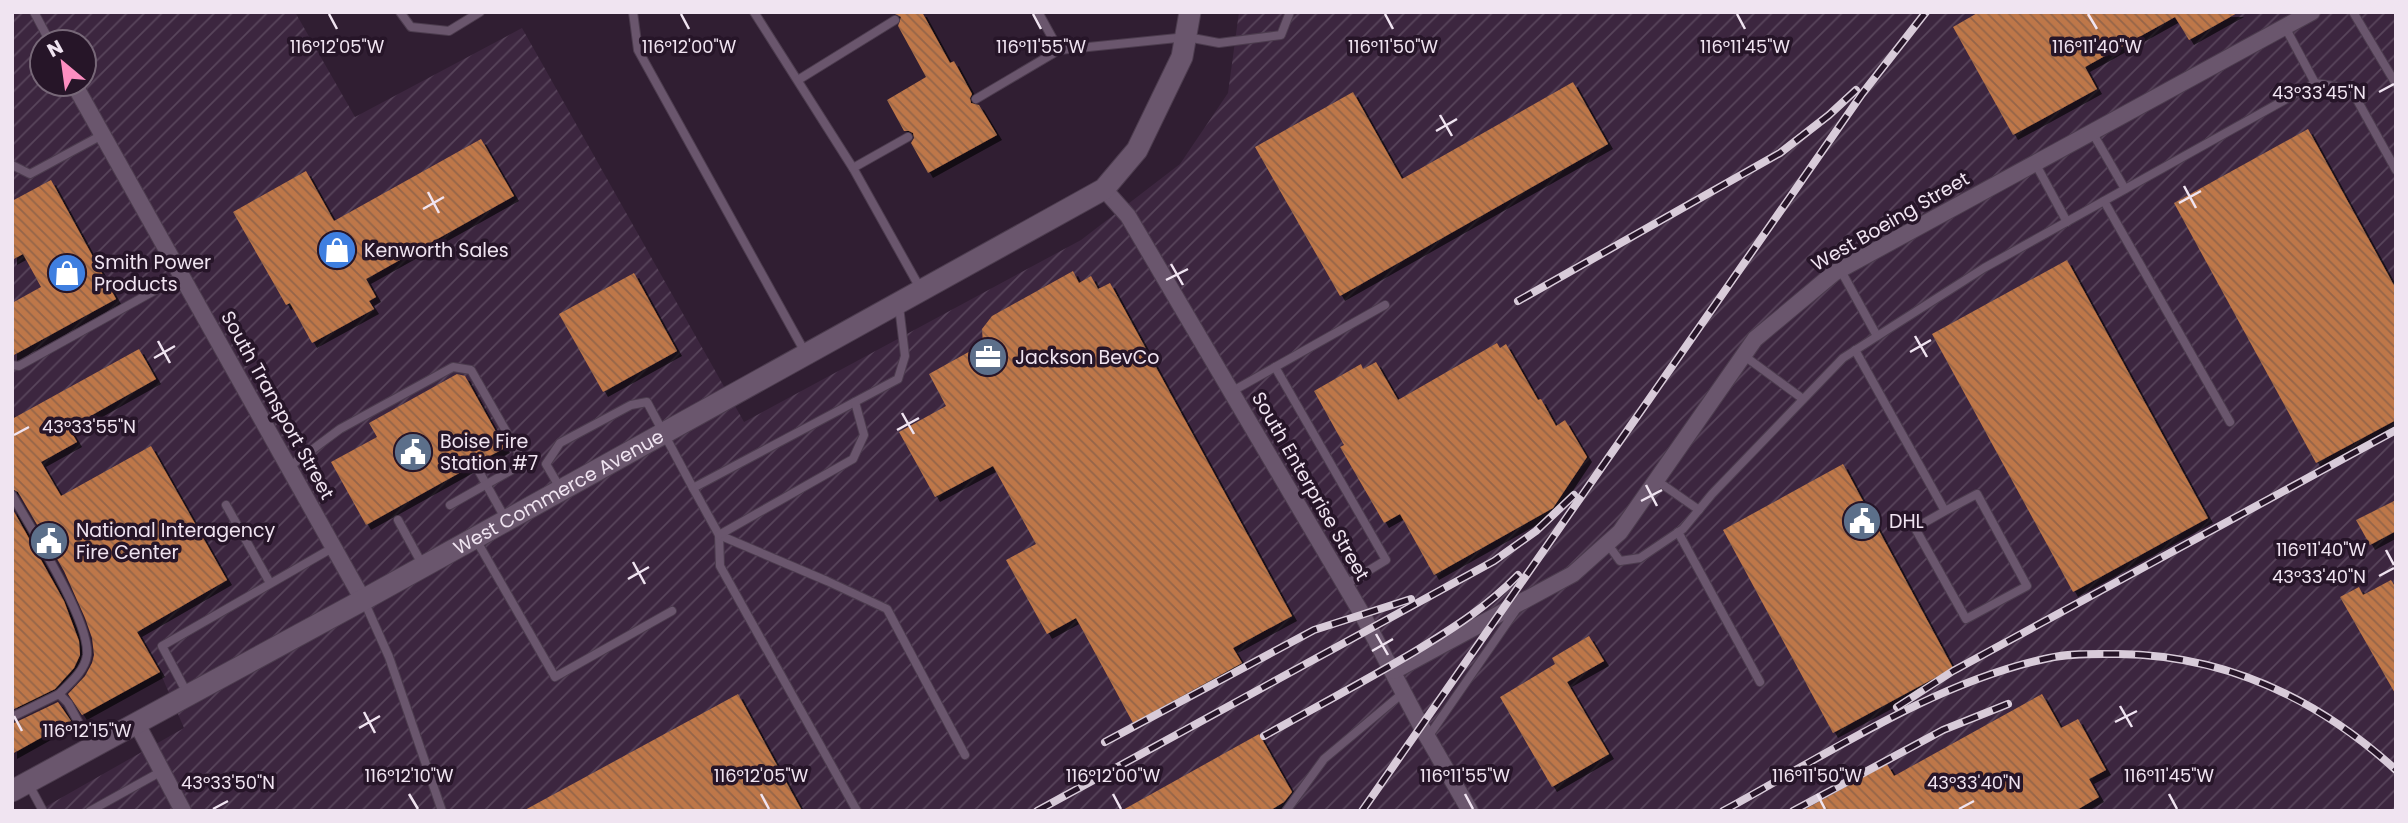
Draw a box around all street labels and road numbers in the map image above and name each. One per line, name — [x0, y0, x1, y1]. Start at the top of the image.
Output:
street label: West Boeing Street — [1806, 165, 1974, 278]
street label: South Transport Street — [214, 306, 341, 504]
street label: South Enterprise Street — [1245, 387, 1376, 586]
street label: West Commerce Avenue — [448, 423, 669, 561]

